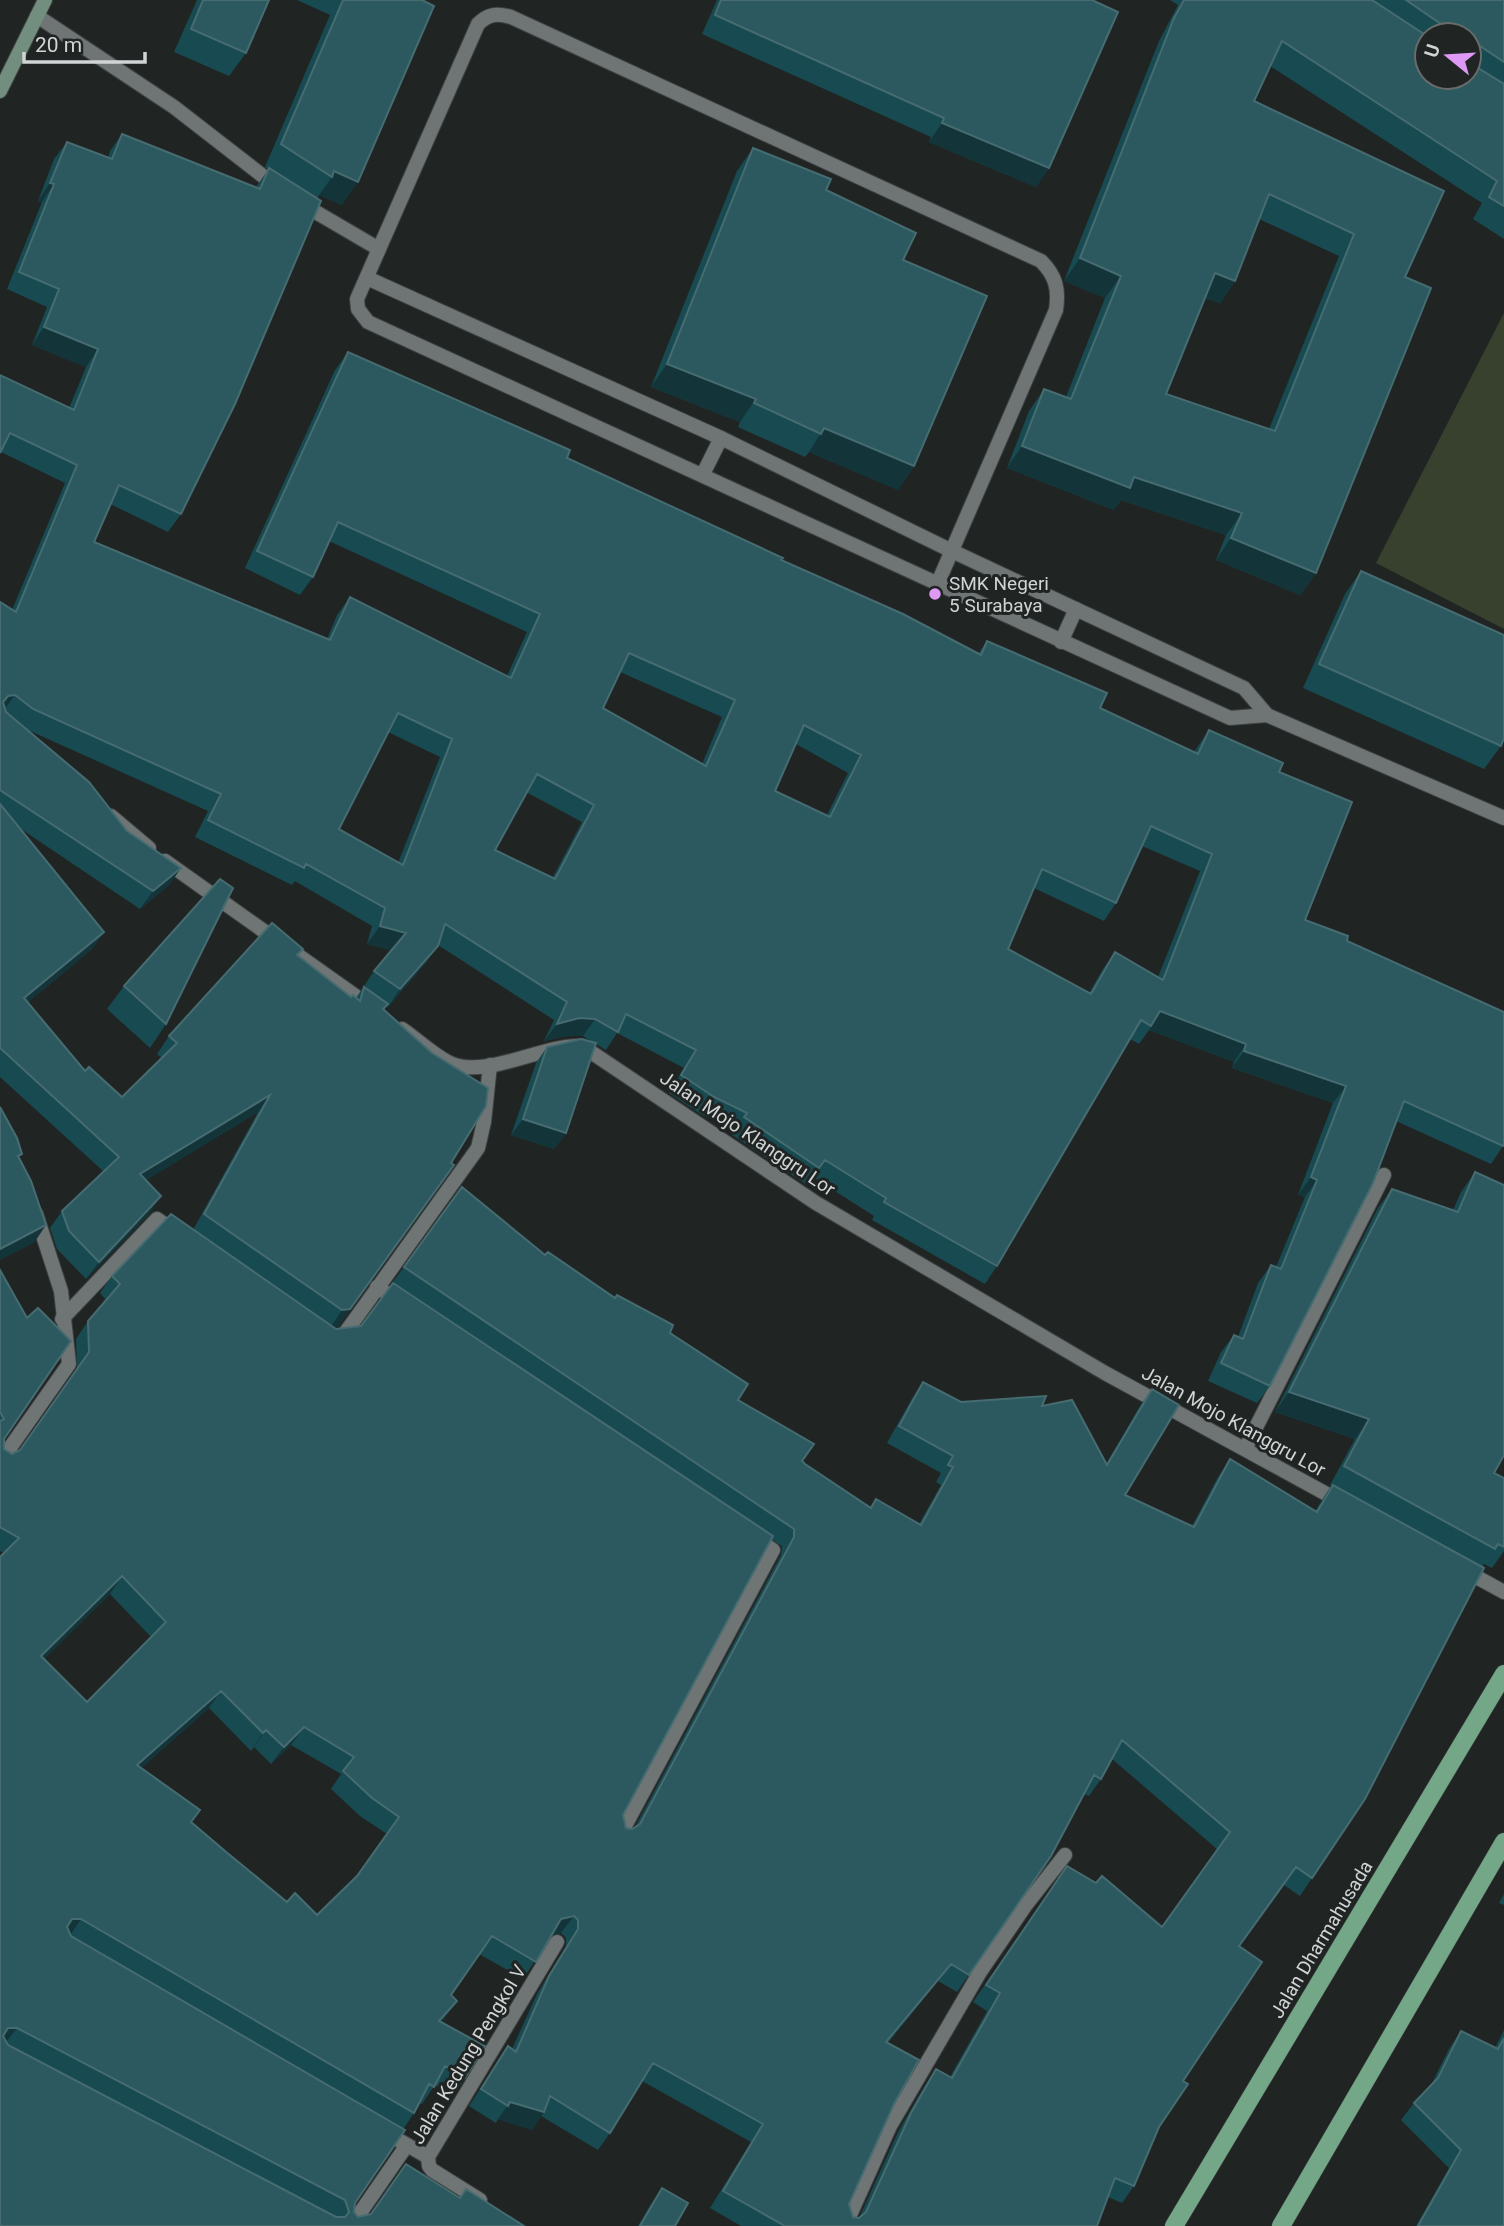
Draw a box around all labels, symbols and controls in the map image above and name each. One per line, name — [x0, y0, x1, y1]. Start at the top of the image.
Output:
scale bar — [24, 21, 145, 65]
north arrow — [1413, 21, 1483, 91]
text: 20 m — [35, 33, 82, 57]
text: U — [1419, 41, 1445, 60]
place label: SMK Negeri 5 Surabaya — [949, 572, 1049, 617]
marker: SMK Negeri 5 Surabaya — [927, 586, 943, 602]
street label: Jalan Mojo Klanggru Lor — [656, 1066, 840, 1201]
street label: Jalan Mojo Klanggru Lor — [1138, 1361, 1330, 1482]
street label: Jalan Dharmahusada — [1265, 1856, 1378, 2022]
street label: Jalan Kedung Pengkol V — [406, 1961, 531, 2148]

